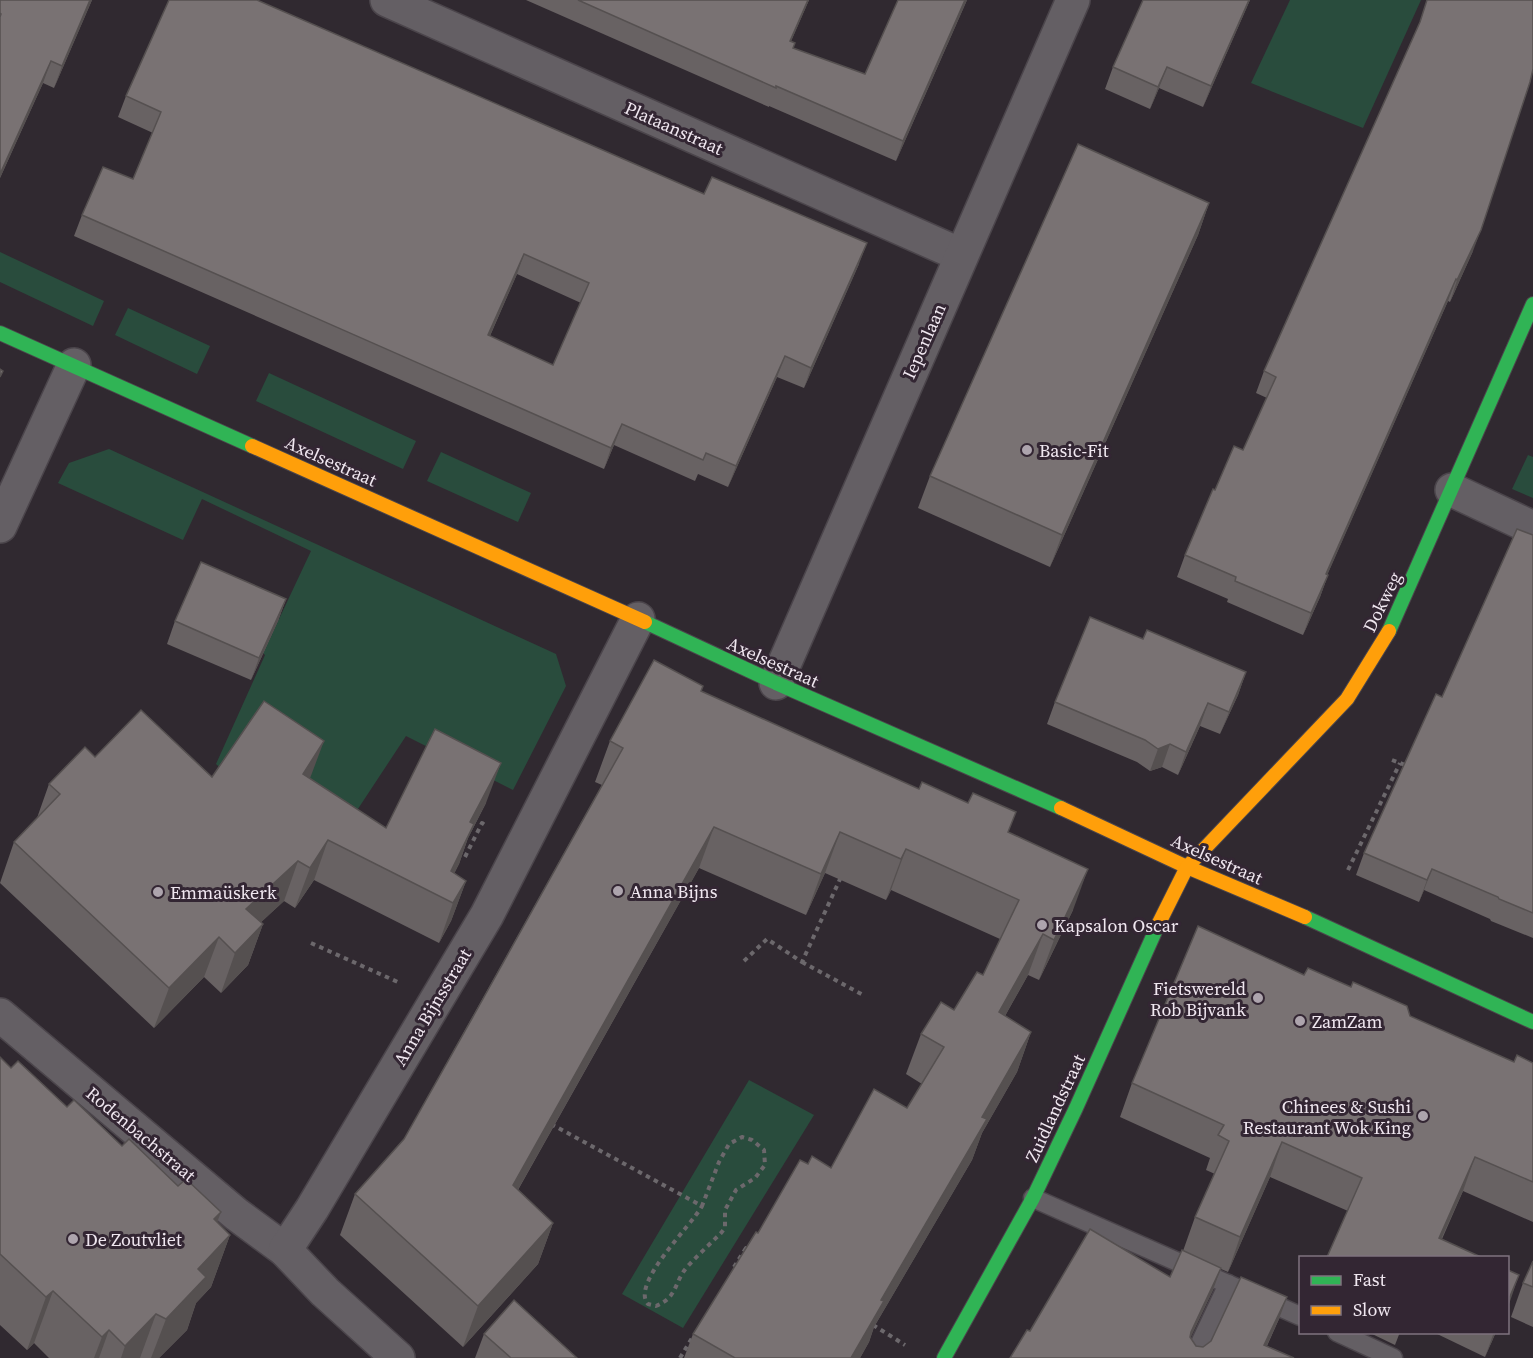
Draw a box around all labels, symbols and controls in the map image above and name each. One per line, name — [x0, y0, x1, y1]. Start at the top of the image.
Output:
street label: Plataanstraat — [621, 95, 727, 161]
street label: Iepenlaan — [896, 299, 952, 383]
street label: Axelsestraat — [281, 430, 381, 492]
place label: Basic-Fit — [1039, 438, 1109, 463]
marker: Basic-Fit — [1020, 443, 1034, 457]
street label: Dokweg — [1357, 568, 1407, 636]
street label: Axelsestraat — [723, 631, 823, 693]
street label: Axelsestraat — [1167, 828, 1267, 890]
place label: Anna Bijns — [630, 879, 718, 904]
place label: Emmaüskerk — [170, 880, 277, 905]
marker: Anna Bijns — [611, 884, 625, 898]
marker: Emmaüskerk — [151, 885, 165, 899]
place label: Kapsalon Oscar — [1054, 913, 1179, 938]
marker: Kapsalon Oscar — [1035, 918, 1049, 932]
street label: Anna Bijnsstraat — [387, 944, 477, 1070]
place label: Fietswereld Rob Bijvank — [1150, 976, 1246, 1022]
marker: Fietswereld Rob Bijvank — [1251, 991, 1265, 1005]
place label: ZamZam — [1312, 1009, 1382, 1034]
marker: ZamZam — [1293, 1014, 1307, 1028]
street label: Zuidlandstraat — [1019, 1050, 1091, 1166]
street label: Rodenbachstraat — [81, 1081, 201, 1187]
place label: Chinees & Sushi Restaurant Wok King — [1243, 1094, 1411, 1140]
marker: Chinees & Sushi Restaurant Wok King — [1416, 1109, 1430, 1123]
place label: De Zoutvliet — [85, 1227, 182, 1252]
marker: De Zoutvliet — [66, 1232, 80, 1246]
legend — [1299, 1256, 1509, 1334]
text: Fast — [1353, 1267, 1386, 1292]
text: Slow — [1353, 1297, 1391, 1322]

